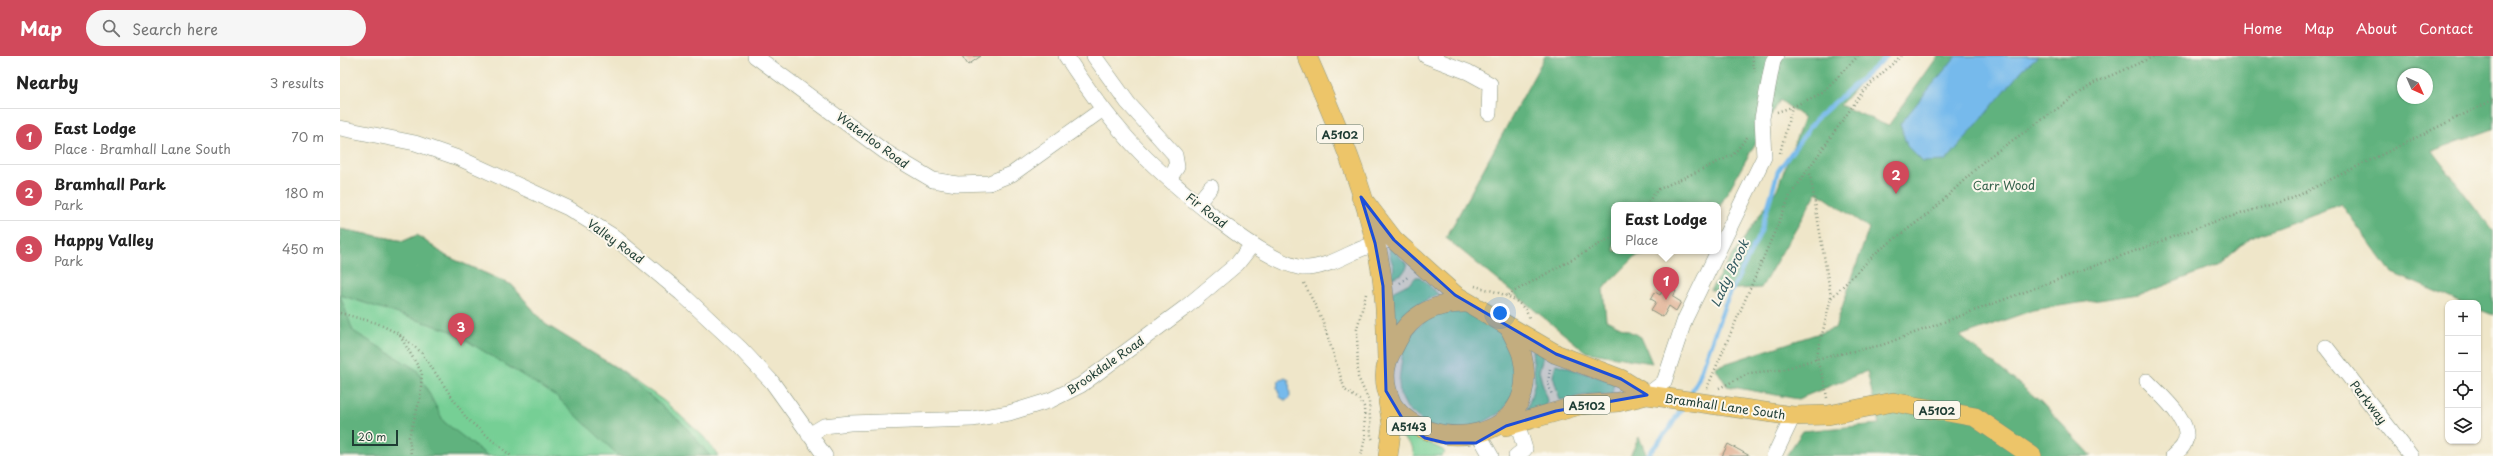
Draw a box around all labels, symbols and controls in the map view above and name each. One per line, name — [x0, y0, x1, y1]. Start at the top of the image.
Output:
search box — [86, 10, 366, 46]
text: Map — [20, 14, 62, 42]
icon: search — [100, 17, 122, 39]
text: Search here — [132, 17, 218, 40]
text: Home — [2243, 18, 2282, 39]
text: Map — [2304, 18, 2334, 39]
text: About — [2356, 18, 2397, 39]
text: Contact — [2419, 18, 2473, 39]
north arrow — [2397, 68, 2433, 104]
text: Nearby — [16, 69, 78, 95]
text: 3 results — [270, 73, 324, 92]
street label: Waterloo Road — [833, 108, 913, 172]
text: East Lodge — [54, 116, 136, 139]
road number: A5102 — [1317, 125, 1363, 143]
text: 1 — [26, 127, 32, 146]
text: 70 m — [291, 127, 324, 146]
text: Place · Bramhall Lane South — [54, 139, 231, 158]
pin: 2 — [1883, 161, 1909, 194]
text: Bramhall Park — [54, 172, 166, 195]
park label: Carr Wood — [1973, 176, 2035, 194]
text: 2 — [24, 183, 34, 202]
text: 180 m — [285, 183, 324, 202]
street label: Fir Road — [1182, 188, 1232, 232]
text: Park — [54, 195, 83, 214]
popup — [1611, 202, 1721, 254]
text: East Lodge — [1625, 207, 1707, 230]
street label: Valley Road — [584, 214, 648, 268]
text: Happy Valley — [54, 228, 154, 251]
text: Place — [1625, 230, 1658, 249]
water label: Lady Brook — [1705, 236, 1753, 310]
text: 3 — [25, 239, 33, 258]
text: 450 m — [282, 239, 324, 258]
text: Park — [54, 251, 83, 270]
pin: 1 — [1653, 267, 1679, 300]
map controls — [2445, 300, 2481, 444]
button: + — [2445, 300, 2481, 336]
your location — [1490, 303, 1510, 323]
pin: 3 — [448, 313, 474, 346]
street label: Brookdale Road — [1062, 331, 1148, 399]
button: − — [2445, 336, 2481, 372]
button: locate — [2445, 372, 2481, 408]
street label: Parkway — [2346, 376, 2392, 428]
street label: Bramhall Lane South — [1663, 389, 1787, 423]
road number: A5102 — [1564, 396, 1610, 414]
road number: A5102 — [1914, 401, 1960, 419]
button: layers — [2445, 408, 2481, 444]
road number: A5143 — [1387, 417, 1431, 435]
scale bar — [352, 428, 398, 447]
text: 20 m — [358, 428, 386, 445]

